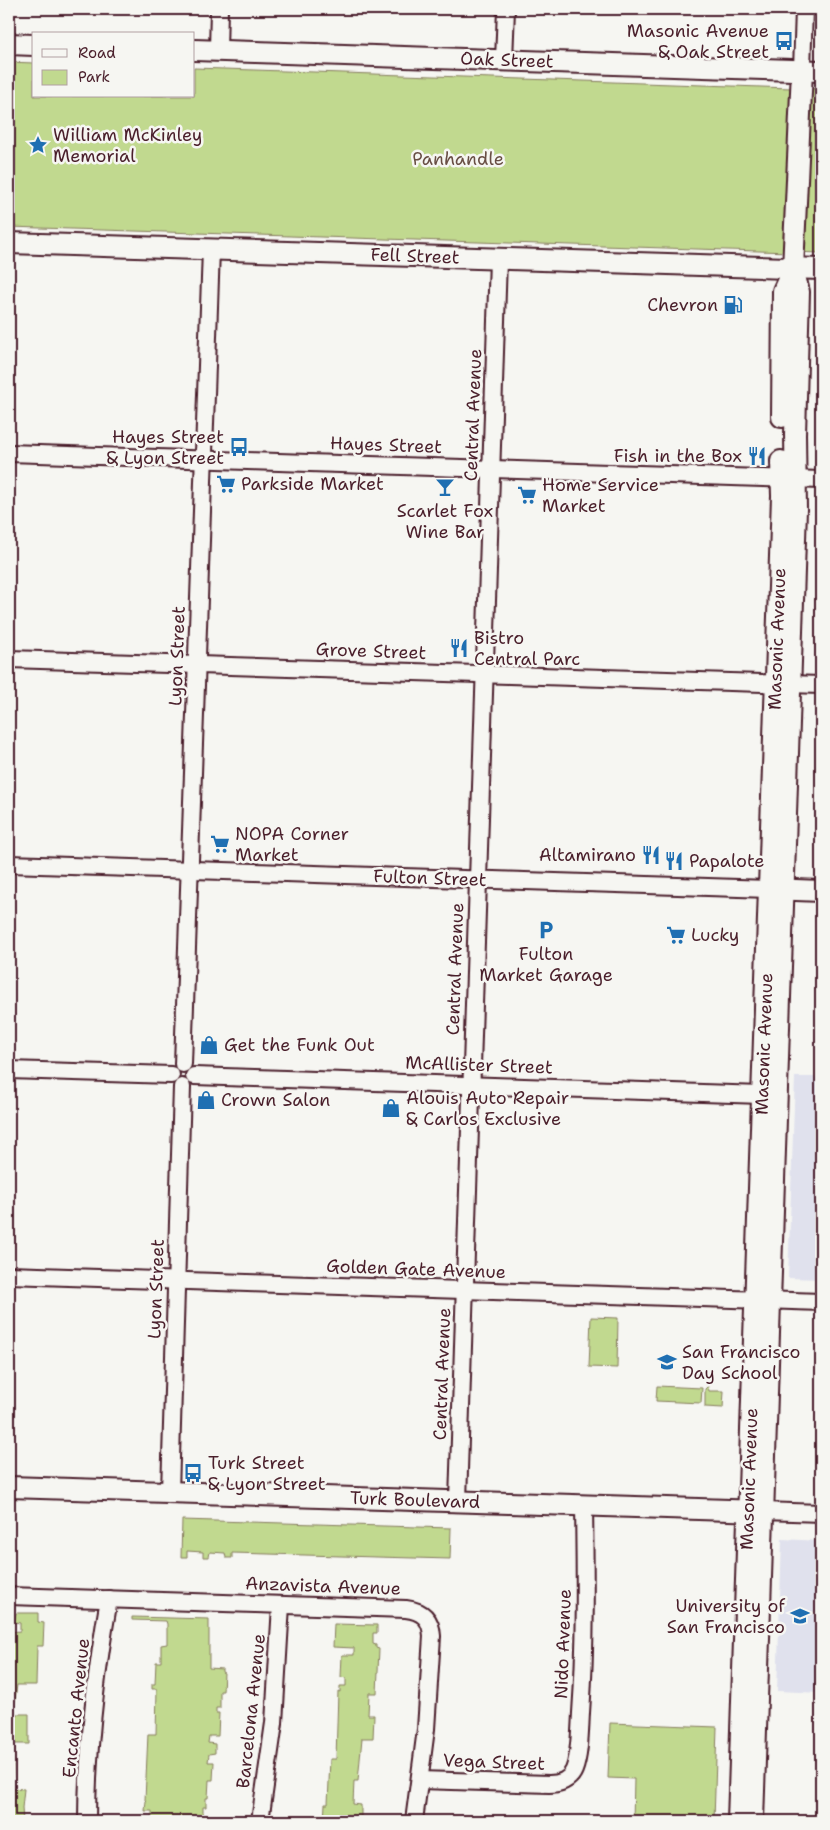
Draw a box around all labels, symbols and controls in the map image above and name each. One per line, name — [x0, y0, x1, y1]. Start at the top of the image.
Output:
place label: Masonic Avenue & Oak Street — [627, 19, 769, 64]
bus stop icon: Masonic Avenue & Oak Street — [773, 30, 795, 52]
legend — [32, 32, 195, 98]
text: Road — [78, 43, 116, 63]
street label: Oak Street — [460, 46, 554, 74]
text: Park — [78, 67, 110, 87]
place label: William McKinley Memorial — [53, 123, 202, 168]
place icon: William McKinley Memorial — [27, 134, 49, 156]
park label: Panhandle — [412, 147, 504, 171]
street label: Fell Street — [370, 242, 460, 270]
place label: Chevron — [647, 293, 718, 317]
fuel station icon: Chevron — [722, 294, 744, 316]
street label: Central Avenue — [459, 348, 487, 482]
place label: Hayes Street & Lyon Street — [106, 425, 224, 470]
street label: Hayes Street — [330, 431, 443, 459]
bus stop icon: Hayes Street & Lyon Street — [228, 436, 250, 458]
place label: Fish in the Box — [614, 444, 742, 468]
restaurant icon: Fish in the Box — [746, 445, 768, 467]
place label: Parkside Market — [241, 472, 384, 496]
supermarket icon: Parkside Market — [215, 473, 237, 495]
place label: Home Service Market — [542, 473, 659, 518]
bar icon: Scarlet Fox Wine Bar — [434, 476, 456, 498]
supermarket icon: Home Service Market — [516, 484, 538, 506]
place label: Scarlet Fox Wine Bar — [397, 499, 493, 544]
street label: Masonic Avenue — [763, 567, 791, 711]
street label: Lyon Street — [163, 605, 191, 707]
place label: Bistro Central Parc — [474, 626, 580, 671]
street label: Grove Street — [315, 637, 427, 665]
restaurant icon: Bistro Central Parc — [448, 637, 470, 659]
place label: NOPA Corner Market — [235, 822, 349, 867]
supermarket icon: NOPA Corner Market — [209, 833, 231, 855]
place label: Altamirano — [539, 843, 636, 867]
restaurant icon: Altamirano — [640, 844, 662, 866]
place label: Papalote — [689, 849, 764, 873]
restaurant icon: Papalote — [663, 850, 685, 872]
street label: Fulton Street — [373, 864, 487, 892]
street label: Central Avenue — [441, 902, 469, 1036]
parking icon: Fulton Market Garage — [535, 919, 557, 941]
place label: Lucky — [691, 923, 739, 947]
supermarket icon: Lucky — [665, 924, 687, 946]
place label: Fulton Market Garage — [479, 942, 613, 987]
street label: Masonic Avenue — [750, 972, 778, 1116]
place label: Get the Funk Out — [224, 1033, 375, 1057]
shop icon: Get the Funk Out — [198, 1034, 220, 1056]
street label: McAllister Street — [405, 1050, 553, 1080]
place label: Alouis Auto Repair & Carlos Exclusive — [406, 1086, 569, 1131]
place label: Crown Salon — [221, 1088, 330, 1112]
shop icon: Crown Salon — [195, 1089, 217, 1111]
shop icon: Alouis Auto Repair & Carlos Exclusive — [380, 1097, 402, 1119]
street label: Lyon Street — [142, 1238, 170, 1340]
street label: Golden Gate Avenue — [326, 1254, 506, 1284]
street label: Central Avenue — [428, 1307, 456, 1441]
place label: San Francisco Day School — [682, 1340, 800, 1385]
school or university icon: San Francisco Day School — [656, 1351, 678, 1373]
street label: Masonic Avenue — [735, 1407, 763, 1551]
place label: Turk Street & Lyon Street — [208, 1451, 326, 1496]
bus stop icon: Turk Street & Lyon Street — [182, 1462, 204, 1484]
street label: Turk Boulevard — [350, 1486, 480, 1514]
street label: Anzavista Avenue — [245, 1571, 401, 1601]
street label: Nido Avenue — [549, 1588, 577, 1700]
place label: University of San Francisco — [667, 1594, 785, 1639]
school or university icon: University of San Francisco — [789, 1605, 811, 1627]
street label: Barcelona Avenue — [231, 1632, 271, 1790]
street label: Encanto Avenue — [57, 1637, 95, 1779]
street label: Vega Street — [443, 1748, 545, 1776]

